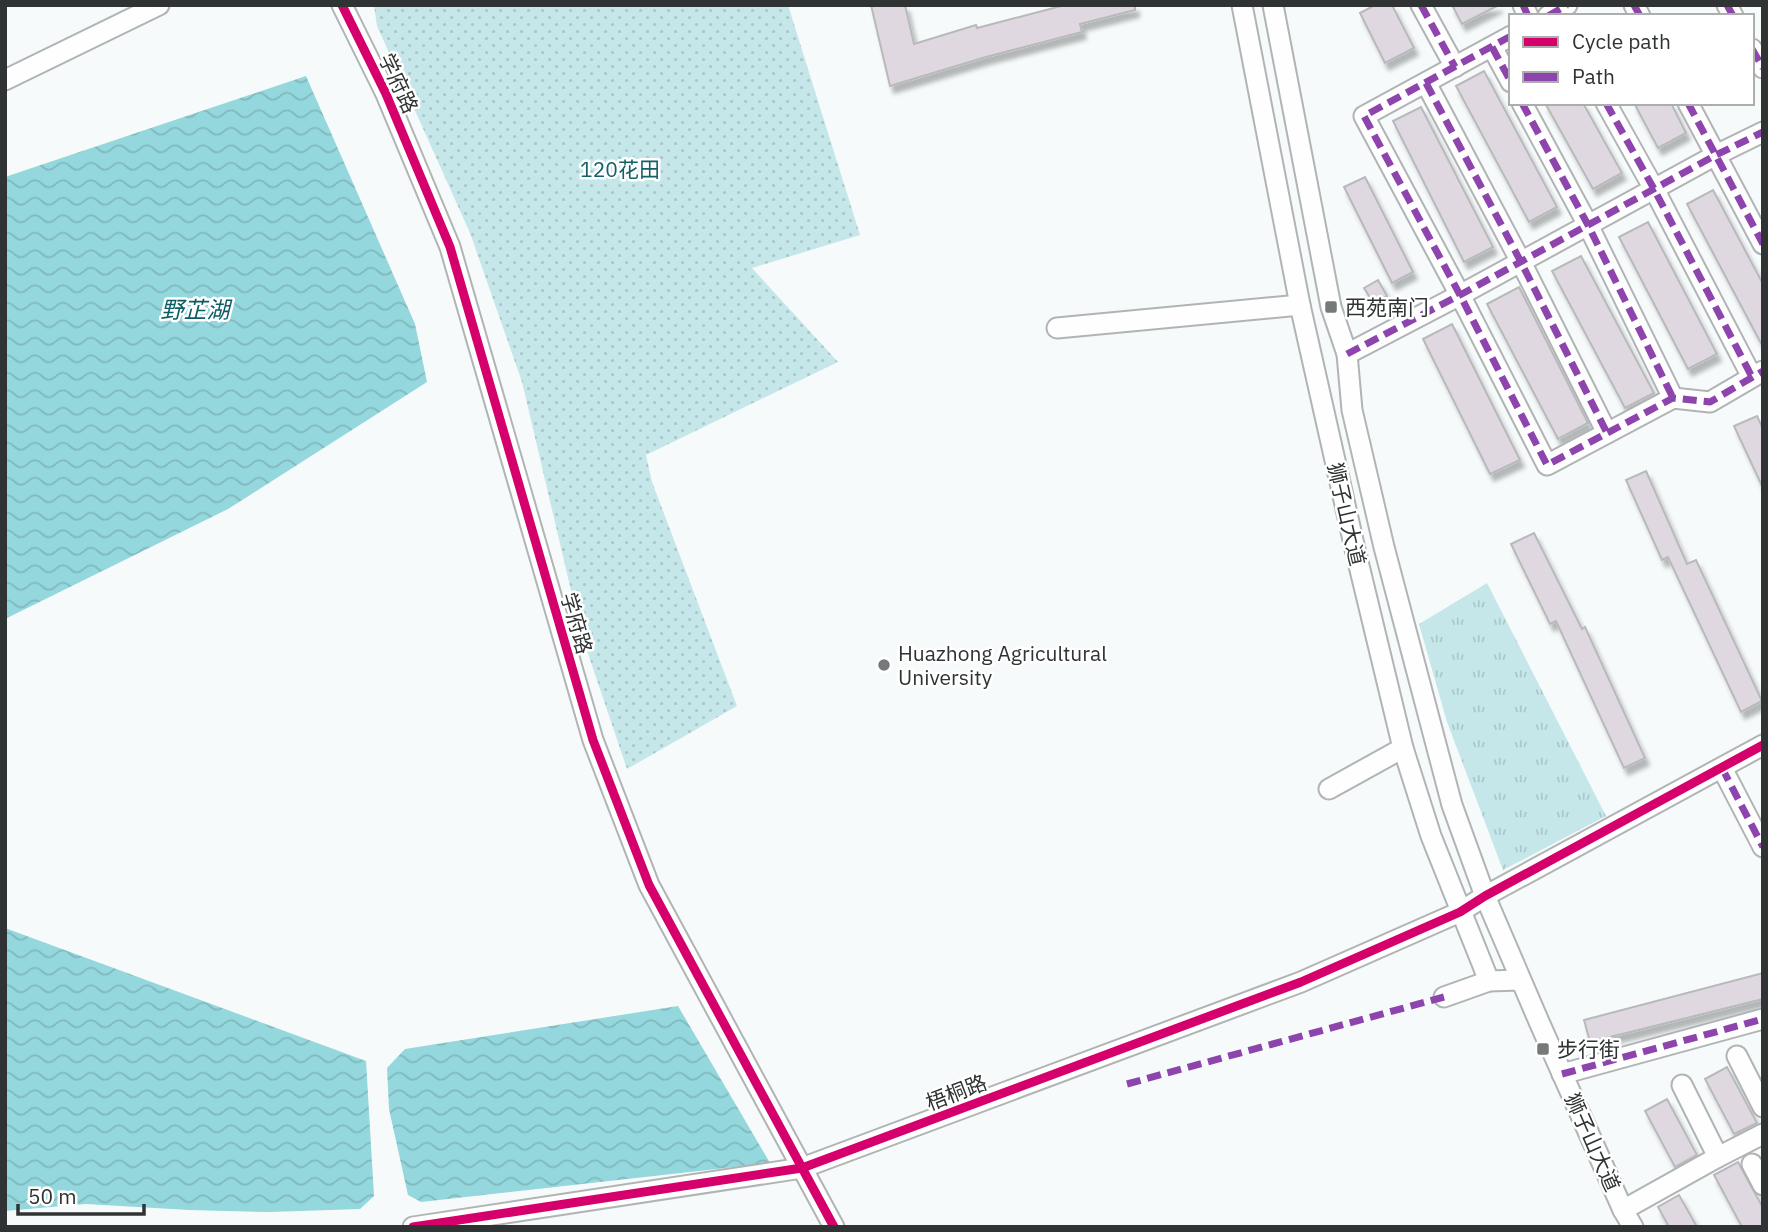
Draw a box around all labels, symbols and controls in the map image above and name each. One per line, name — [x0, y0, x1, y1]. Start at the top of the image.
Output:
legend — [1509, 14, 1754, 105]
text: Cycle path — [1572, 27, 1671, 55]
street label: 学府路 — [373, 49, 425, 117]
text: Path — [1572, 62, 1615, 90]
park label: 120花田 — [580, 155, 660, 183]
place label: 西苑南门 — [1345, 293, 1429, 321]
water label: 野芷湖 — [161, 294, 233, 324]
marker: 西苑南门 — [1323, 299, 1339, 315]
street label: 狮子山大道 — [1322, 460, 1372, 568]
street label: 学府路 — [555, 589, 599, 657]
place label: Huazhong Agricultural University — [898, 639, 1107, 691]
marker: Huazhong Agricultural University — [876, 657, 892, 673]
place label: 步行街 — [1557, 1035, 1620, 1063]
marker: 步行街 — [1535, 1041, 1551, 1057]
street label: 梧桐路 — [922, 1068, 990, 1116]
street label: 狮子山大道 — [1559, 1088, 1627, 1196]
scale bar — [18, 1172, 144, 1216]
text: 50 m — [28, 1182, 77, 1210]

